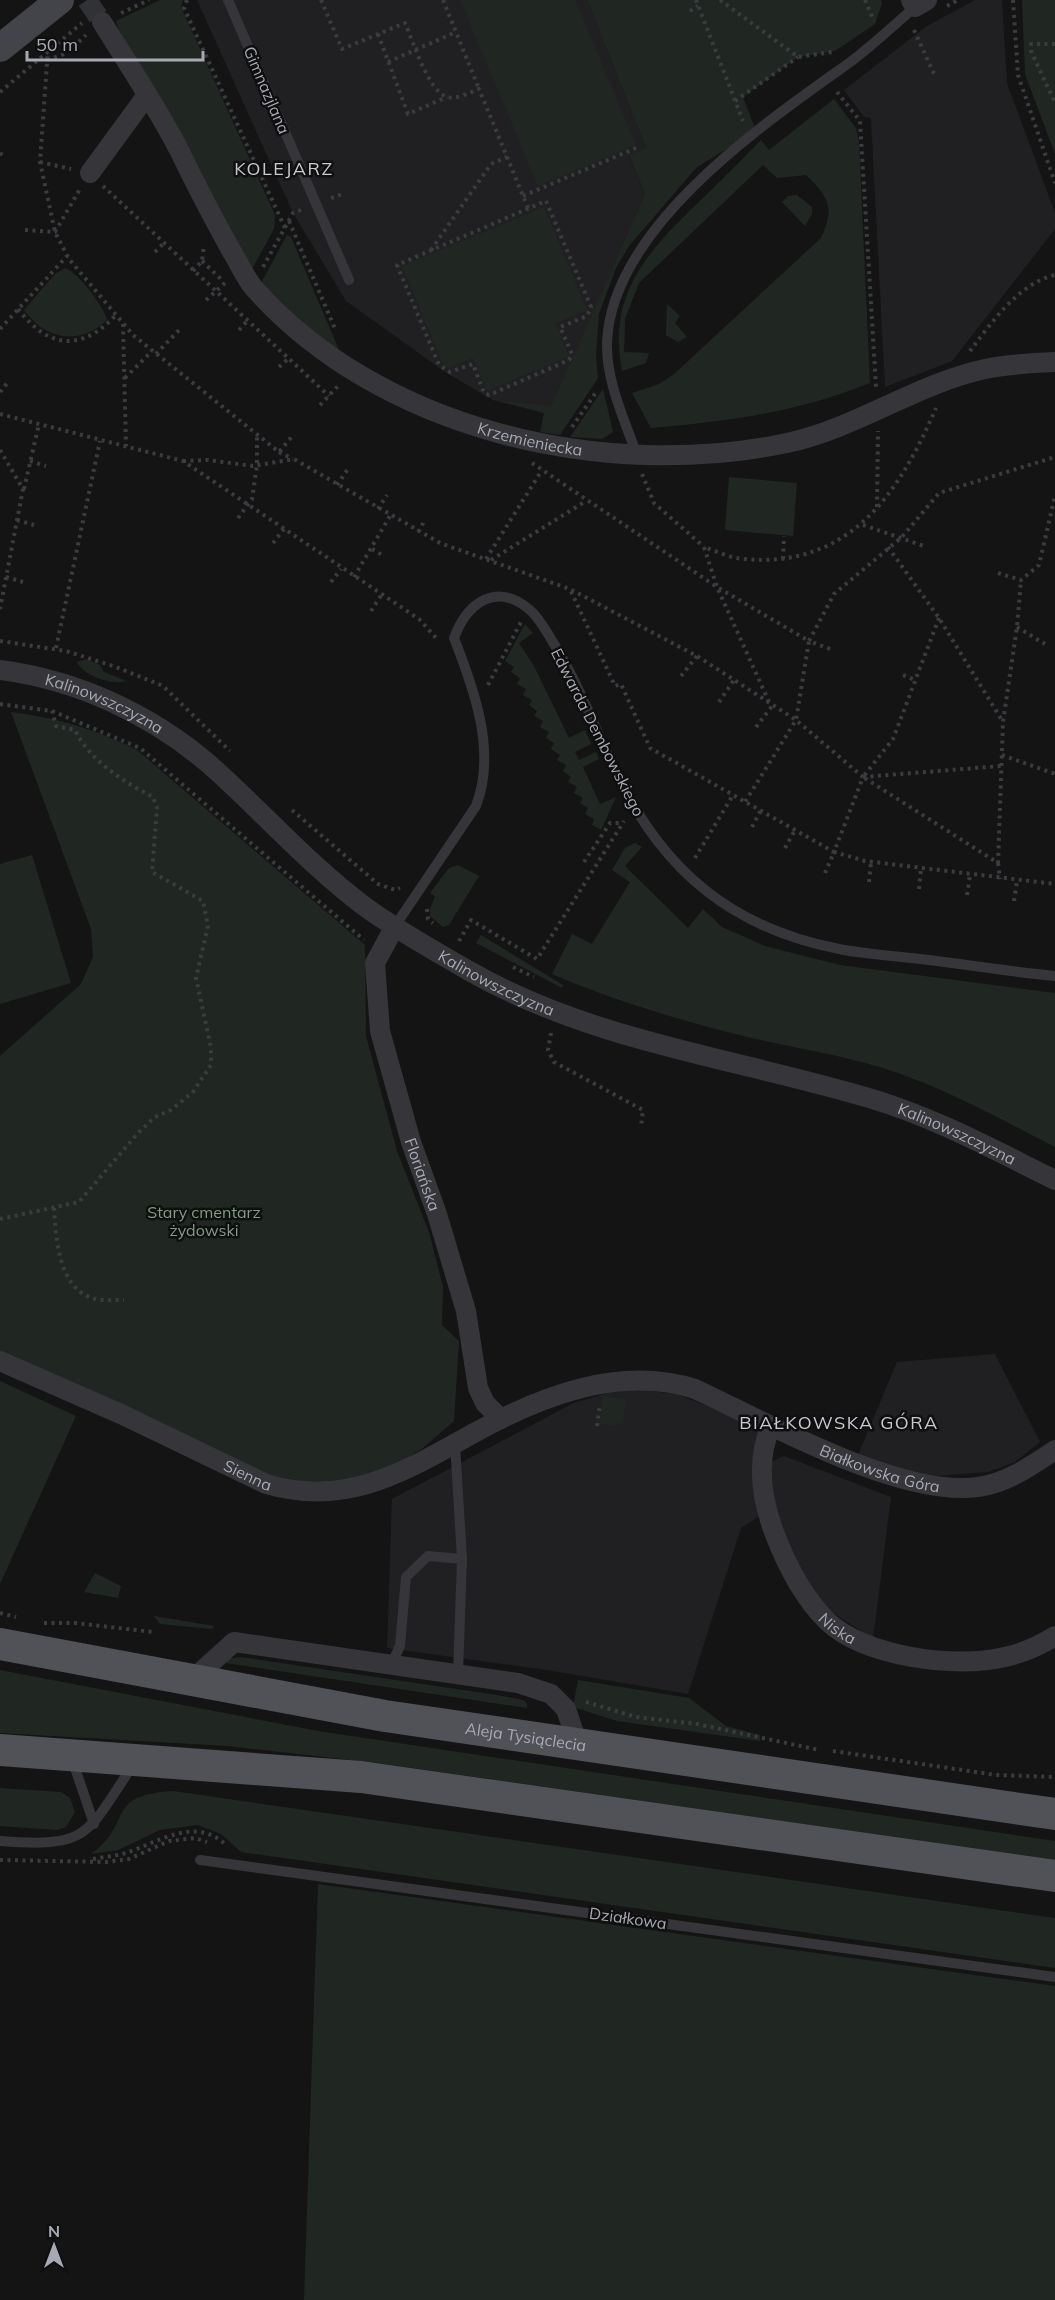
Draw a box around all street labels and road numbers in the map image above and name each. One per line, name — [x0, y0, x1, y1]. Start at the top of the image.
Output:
street label: Gimnazjlana — [240, 43, 294, 137]
street label: Krzemieniecka — [475, 418, 584, 460]
street label: Edwarda Dembowskiego — [547, 645, 649, 819]
street label: Kalinowszczyzna — [43, 669, 167, 738]
street label: Kalinowszczyzna — [435, 945, 557, 1020]
street label: Kalinowszczyzna — [895, 1098, 1019, 1169]
street label: Floriańska — [400, 1135, 445, 1214]
street label: Białkowska Góra — [817, 1440, 941, 1496]
street label: Sienna — [221, 1455, 274, 1495]
street label: Niska — [814, 1608, 859, 1648]
street label: Aleja Tysiąclecia — [464, 1718, 588, 1755]
street label: Działkowa — [588, 1903, 668, 1933]

